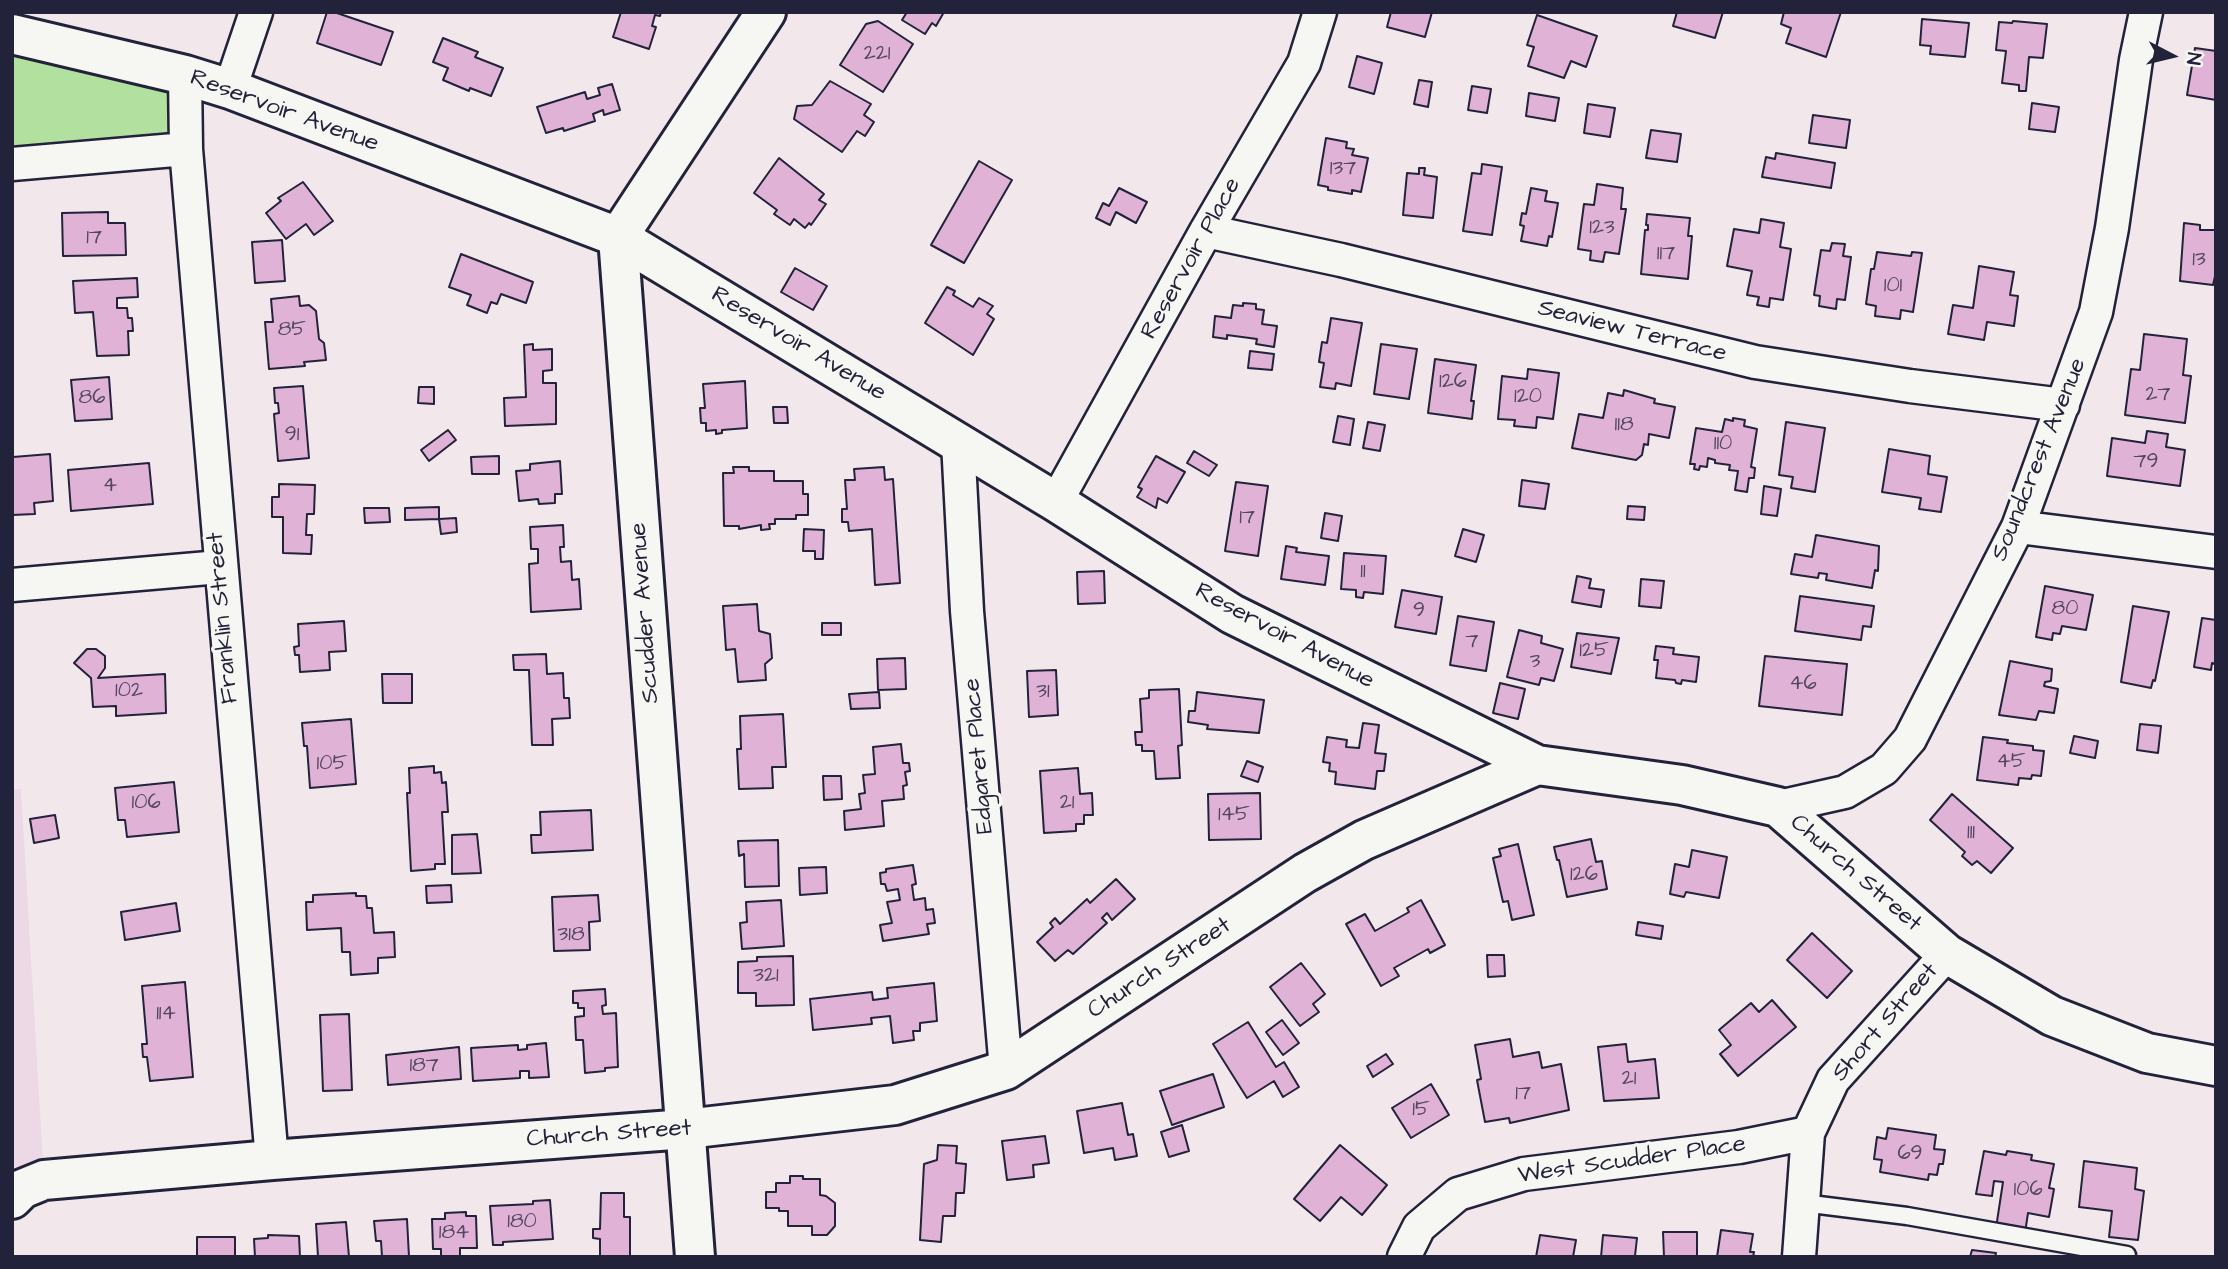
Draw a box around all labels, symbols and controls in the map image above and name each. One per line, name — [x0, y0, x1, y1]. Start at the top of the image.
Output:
north arrow — [2137, 21, 2207, 91]
house number: 221 — [864, 42, 890, 68]
text: N — [2179, 51, 2207, 66]
street label: Reservoir Avenue — [186, 64, 382, 160]
house number: 137 — [1330, 157, 1356, 183]
street label: Reservoir Place — [1136, 173, 1248, 345]
house number: 123 — [1589, 216, 1615, 242]
house number: 17 — [86, 226, 102, 252]
house number: 117 — [1657, 242, 1675, 268]
house number: 13 — [2192, 248, 2206, 274]
house number: 101 — [1884, 274, 1902, 300]
street label: Reservoir Avenue — [705, 281, 891, 409]
street label: Seaview Terrace — [1535, 295, 1729, 369]
house number: 85 — [278, 318, 306, 344]
street label: Soundcrest Avenue — [1986, 354, 2094, 566]
house number: 126 — [1439, 370, 1467, 396]
house number: 27 — [2146, 383, 2170, 409]
house number: 120 — [1514, 385, 1542, 411]
house number: 86 — [79, 386, 105, 412]
house number: 118 — [1615, 413, 1633, 439]
house number: 91 — [285, 423, 299, 449]
house number: 110 — [1714, 432, 1732, 458]
house number: 79 — [2134, 450, 2158, 476]
house number: 4 — [103, 474, 117, 500]
house number: 17 — [1239, 506, 1255, 532]
street label: Scudder Avenue — [625, 522, 667, 704]
street label: Franklin Street — [202, 531, 246, 705]
house number: 11 — [1360, 560, 1366, 586]
street label: Reservoir Avenue — [1189, 578, 1379, 696]
house number: 80 — [2052, 597, 2078, 623]
house number: 9 — [1413, 599, 1425, 625]
house number: 7 — [1466, 630, 1478, 656]
house number: 125 — [1579, 639, 1609, 665]
house number: 3 — [1530, 650, 1540, 676]
house number: 46 — [1789, 672, 1817, 698]
street label: Edgaret Place — [959, 677, 1001, 835]
house number: 102 — [115, 679, 143, 705]
house number: 31 — [1036, 680, 1050, 706]
house number: 45 — [1996, 750, 2026, 776]
house number: 105 — [317, 752, 347, 778]
house number: 106 — [131, 791, 161, 817]
house number: 21 — [1060, 791, 1074, 817]
house number: 145 — [1218, 803, 1250, 829]
street label: Church Street — [1783, 809, 1927, 939]
house number: 111 — [1967, 821, 1975, 847]
house number: 126 — [1570, 863, 1598, 889]
street label: Church Street — [1083, 912, 1237, 1026]
house number: 318 — [558, 923, 584, 949]
street label: Short Street — [1827, 958, 1945, 1088]
house number: 321 — [753, 964, 779, 990]
house number: 114 — [156, 1002, 176, 1028]
house number: 187 — [409, 1054, 439, 1080]
house number: 21 — [1622, 1067, 1636, 1093]
house number: 17 — [1515, 1082, 1531, 1108]
house number: 15 — [1412, 1098, 1430, 1124]
street label: Church Street — [526, 1115, 692, 1155]
street label: West Scudder Place — [1516, 1131, 1748, 1191]
house number: 69 — [1897, 1142, 1923, 1168]
house number: 106 — [2013, 1178, 2043, 1204]
house number: 180 — [507, 1210, 537, 1236]
house number: 184 — [439, 1221, 469, 1247]

